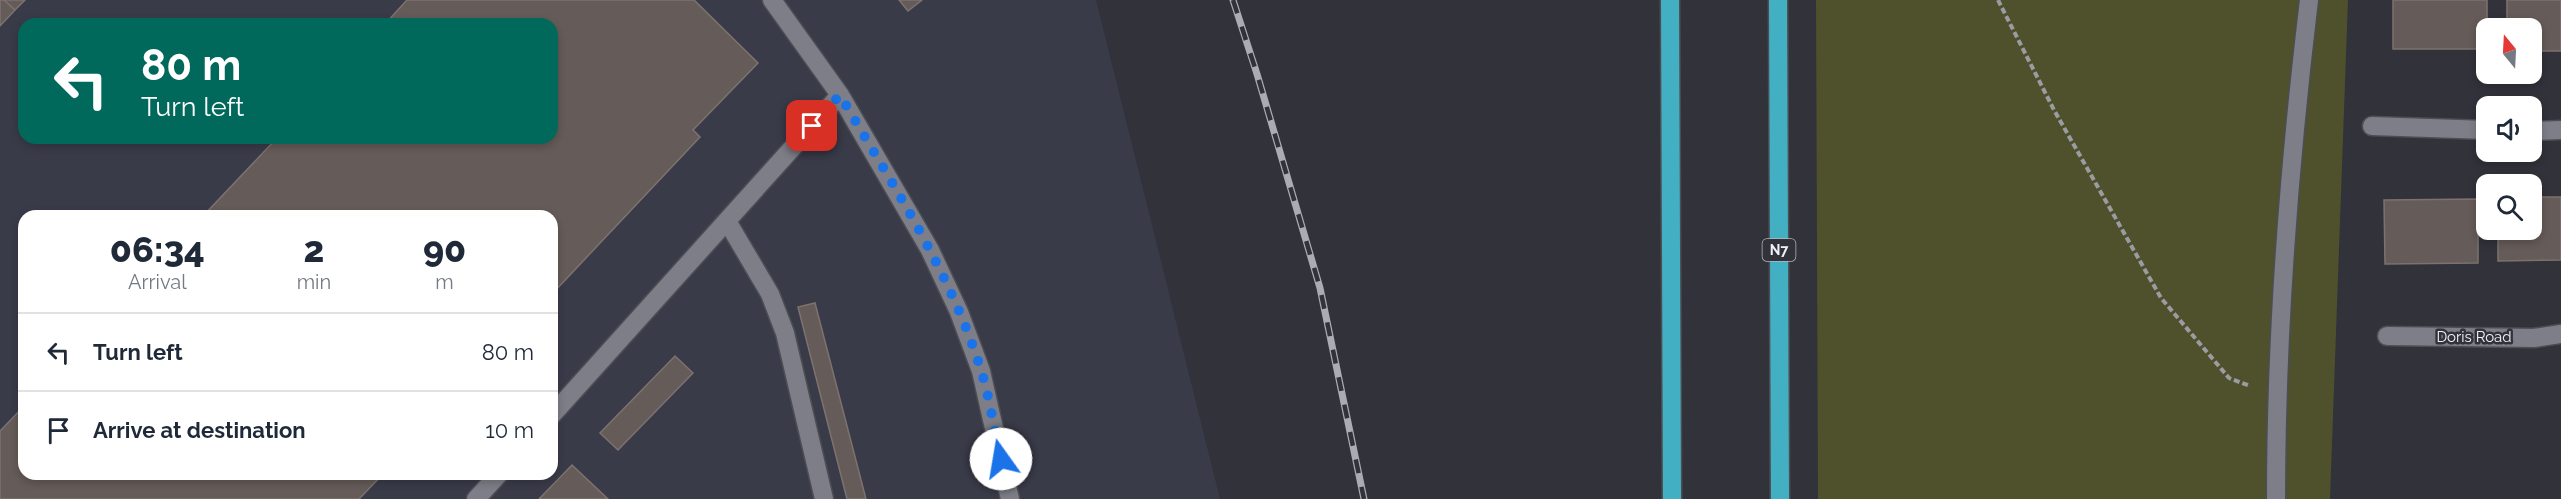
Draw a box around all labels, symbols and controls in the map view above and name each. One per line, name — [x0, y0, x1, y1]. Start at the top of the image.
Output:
north arrow — [2476, 18, 2542, 84]
map controls — [2476, 18, 2542, 240]
text: 80 m — [141, 41, 241, 90]
icon: left — [42, 42, 120, 120]
text: Turn left — [141, 91, 244, 122]
button: sound — [2476, 96, 2542, 162]
pin — [786, 100, 837, 151]
icon: arrive — [795, 109, 828, 142]
button: search — [2476, 174, 2542, 240]
text: 06:34 — [110, 228, 205, 270]
text: 2 — [303, 228, 324, 270]
text: 90 — [423, 228, 466, 270]
road number: N7 — [1762, 239, 1796, 261]
text: Arrival — [128, 270, 187, 294]
text: min — [297, 270, 331, 294]
text: m — [435, 270, 454, 294]
street label: Doris Road — [2436, 328, 2512, 346]
icon: left — [42, 336, 75, 369]
text: Turn left — [93, 339, 183, 365]
text: 80 m — [482, 339, 534, 365]
icon: arrive — [42, 414, 75, 447]
text: Arrive at destination — [93, 417, 306, 443]
text: 10 m — [485, 417, 534, 443]
position arrow — [969, 427, 1033, 491]

